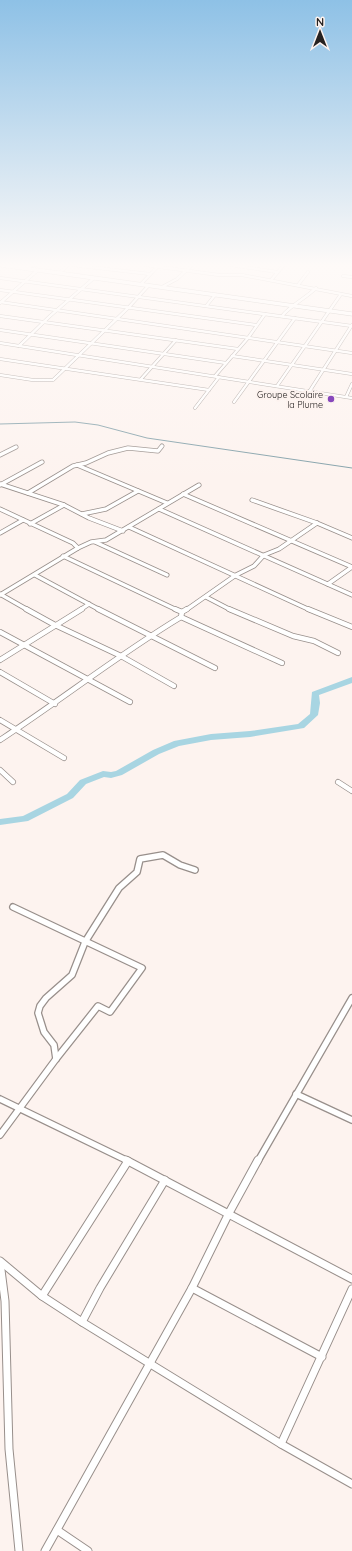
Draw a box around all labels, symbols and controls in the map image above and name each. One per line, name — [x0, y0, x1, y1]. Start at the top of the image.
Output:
north arrow — [300, 12, 340, 52]
text: N — [316, 15, 324, 29]
place label: Groupe Scolaire la Plume — [257, 389, 323, 410]
marker: Groupe Scolaire la Plume — [326, 394, 336, 404]

